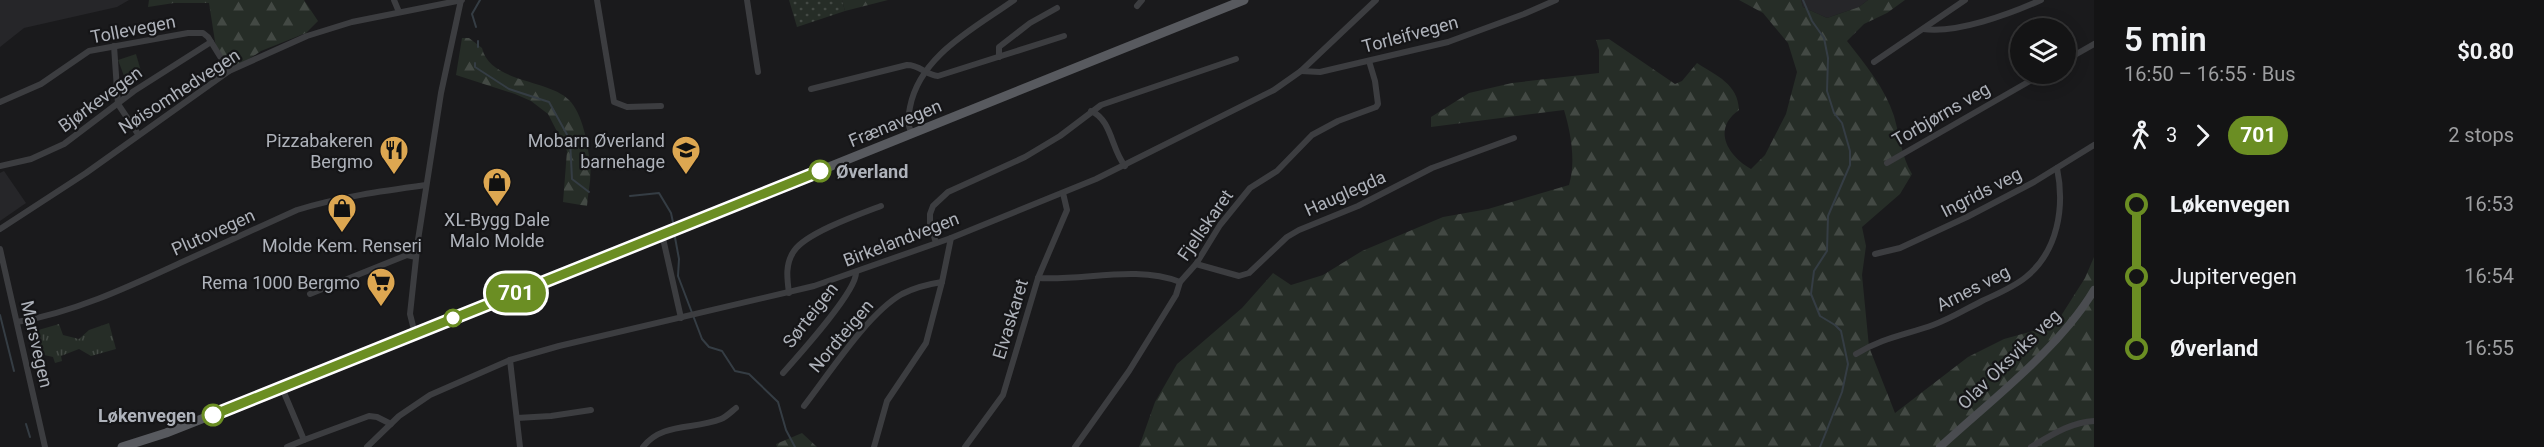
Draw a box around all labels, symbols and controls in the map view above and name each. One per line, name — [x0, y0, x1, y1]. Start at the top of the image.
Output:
street label: Tollevegen — [89, 10, 177, 48]
street label: Torleifvegen — [1360, 11, 1460, 57]
map controls — [2010, 18, 2076, 84]
button: layers — [2010, 18, 2076, 84]
text: 5 min — [2124, 20, 2207, 59]
text: $0.80 — [2457, 39, 2514, 64]
street label: Nøisomhedvegen — [115, 44, 243, 138]
street label: Bjørkevegen — [54, 62, 146, 136]
text: 16:50 – 16:55 · Bus — [2124, 62, 2296, 86]
street label: Torbjørns veg — [1889, 78, 1993, 150]
street label: Frænavegen — [845, 95, 945, 151]
icon: walk — [2124, 119, 2157, 152]
icon: forward — [2186, 119, 2219, 152]
text: 3 — [2166, 123, 2177, 147]
text: 701 — [2240, 123, 2276, 147]
text: 2 stops — [2448, 123, 2514, 147]
place label: Pizzabakeren Bergmo — [266, 130, 373, 172]
place label: Mobarn Øverland barnehage — [528, 130, 665, 172]
restaurant icon: Pizzabakeren Bergmo — [378, 134, 410, 176]
school or university icon: Mobarn Øverland barnehage — [670, 134, 702, 176]
marker: Øverland — [809, 160, 831, 182]
place label: Øverland — [836, 161, 908, 182]
street label: Ingrids veg — [1937, 163, 2025, 221]
shop icon: XL-Bygg Dale Malo Molde — [481, 166, 513, 208]
street label: Hauglegda — [1301, 166, 1389, 220]
street label: Fjellskaret — [1173, 185, 1237, 265]
shop icon: Molde Kem. Renseri — [326, 192, 358, 234]
text: Løkenvegen — [2170, 192, 2290, 217]
text: 16:53 — [2464, 192, 2514, 216]
street label: Plutovegen — [168, 204, 258, 260]
street label: Birkelandvegen — [840, 207, 962, 271]
place label: XL-Bygg Dale Malo Molde — [444, 209, 550, 251]
place label: Molde Kem. Renseri — [262, 235, 422, 256]
street label: Arnes veg — [1933, 261, 2013, 315]
text: Jupitervegen — [2170, 264, 2297, 289]
text: 16:54 — [2464, 264, 2514, 288]
supermarket icon: Rema 1000 Bergmo — [365, 266, 397, 308]
place label: Rema 1000 Bergmo — [202, 272, 360, 293]
line badge: 701 — [482, 274, 550, 312]
street label: Elvaskaret — [988, 276, 1032, 362]
street label: Sørteigen — [778, 278, 842, 352]
text: 701 — [498, 281, 534, 305]
street label: Nordteigen — [804, 295, 878, 377]
street label: Marsvegen — [17, 298, 57, 390]
street label: Olav Oksviks veg — [1953, 305, 2065, 413]
unlabelled marker — [444, 309, 462, 327]
text: Øverland — [2170, 336, 2258, 361]
text: 16:55 — [2464, 336, 2514, 360]
marker: Løkenvegen — [202, 404, 224, 426]
place label: Løkenvegen — [98, 405, 196, 426]

